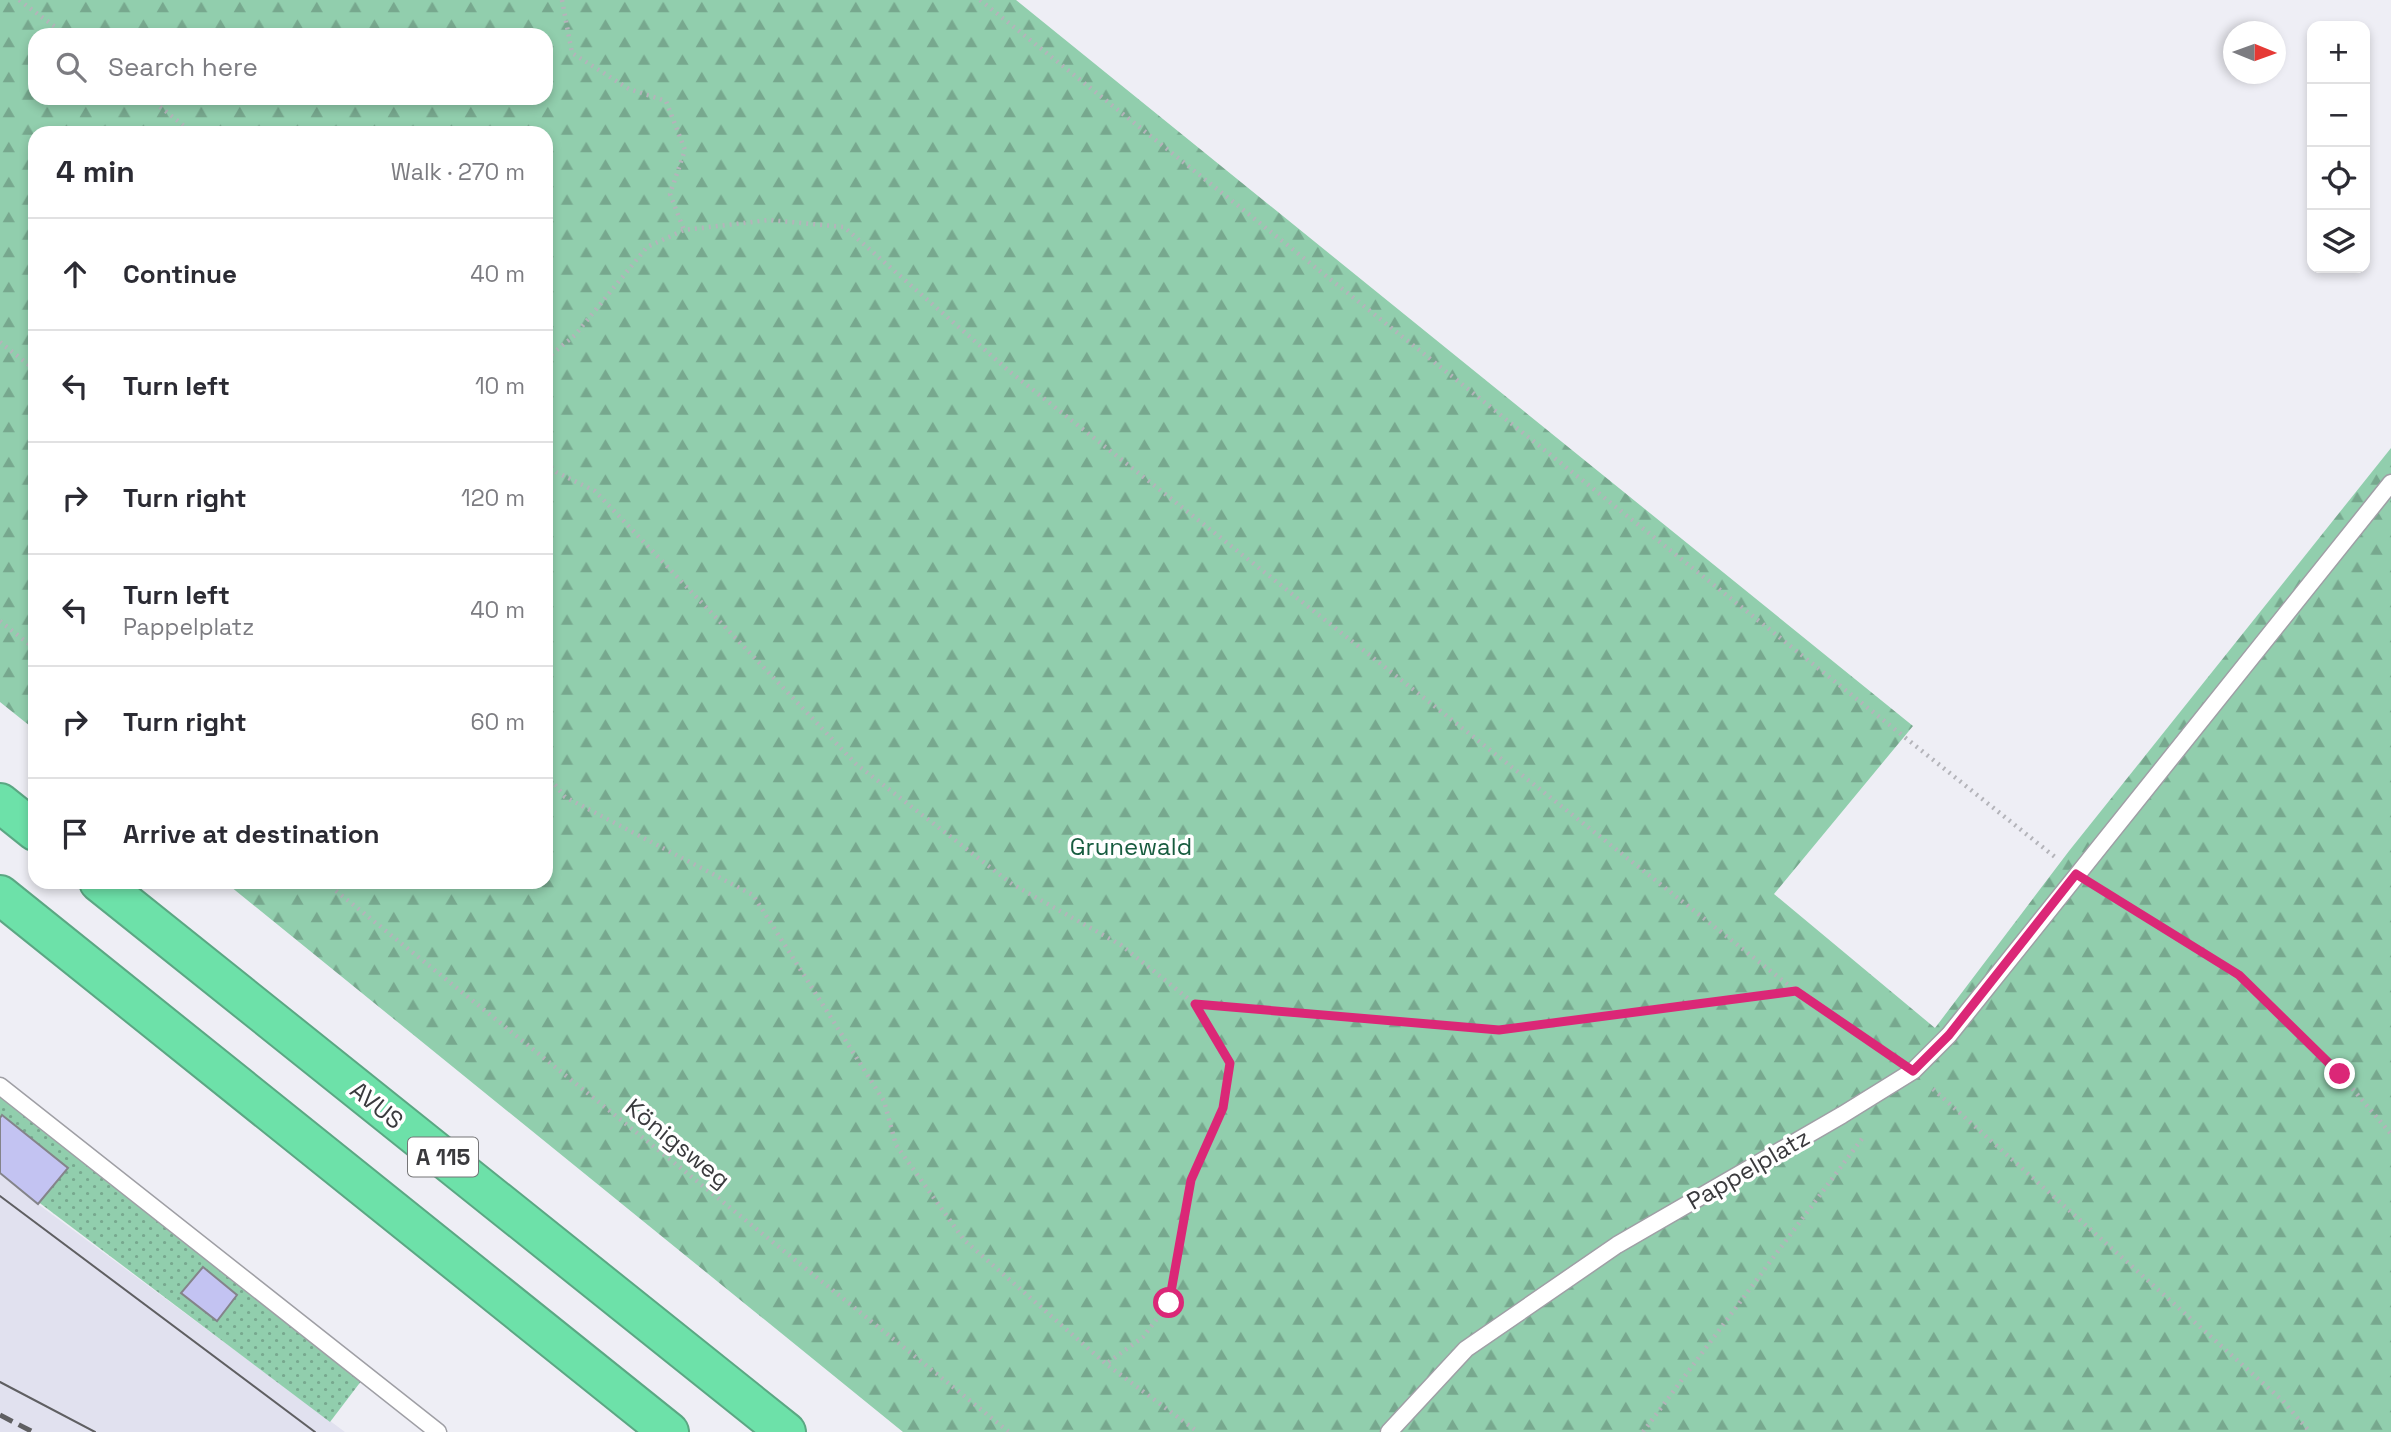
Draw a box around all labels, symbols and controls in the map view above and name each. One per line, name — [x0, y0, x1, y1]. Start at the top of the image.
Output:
north arrow — [2223, 21, 2286, 84]
map controls — [2307, 21, 2370, 273]
button: + — [2307, 21, 2370, 84]
search box — [28, 28, 553, 105]
icon: search — [52, 48, 90, 86]
text: Search here — [108, 50, 258, 84]
button: − — [2307, 84, 2370, 147]
button: locate — [2307, 147, 2370, 210]
text: 4 min — [56, 152, 135, 191]
text: Walk · 270 m — [391, 157, 525, 187]
button: layers — [2307, 210, 2370, 273]
icon: ahead — [56, 255, 94, 293]
text: Continue — [123, 257, 237, 291]
text: 40 m — [470, 259, 525, 289]
icon: left — [56, 367, 94, 405]
text: Turn left — [123, 369, 230, 403]
text: 10 m — [475, 371, 525, 401]
icon: right — [56, 479, 94, 517]
text: Turn right — [123, 481, 247, 515]
text: 120 m — [461, 483, 525, 513]
text: Turn left — [123, 578, 230, 612]
icon: left — [56, 591, 94, 629]
text: 40 m — [470, 595, 525, 625]
text: Pappelplatz — [123, 612, 254, 642]
icon: right — [56, 703, 94, 741]
text: Turn right — [123, 705, 247, 739]
text: 60 m — [470, 707, 525, 737]
icon: arrive — [56, 815, 94, 853]
text: Arrive at destination — [123, 817, 380, 851]
park label: Grunewald — [1070, 831, 1192, 862]
route end — [2324, 1058, 2355, 1089]
street label: AVUS — [344, 1074, 410, 1136]
street label: Königsweg — [619, 1091, 737, 1195]
street label: Pappelplatz — [1681, 1121, 1815, 1217]
road number: A 115 — [408, 1138, 478, 1176]
route start — [1153, 1287, 1184, 1318]

